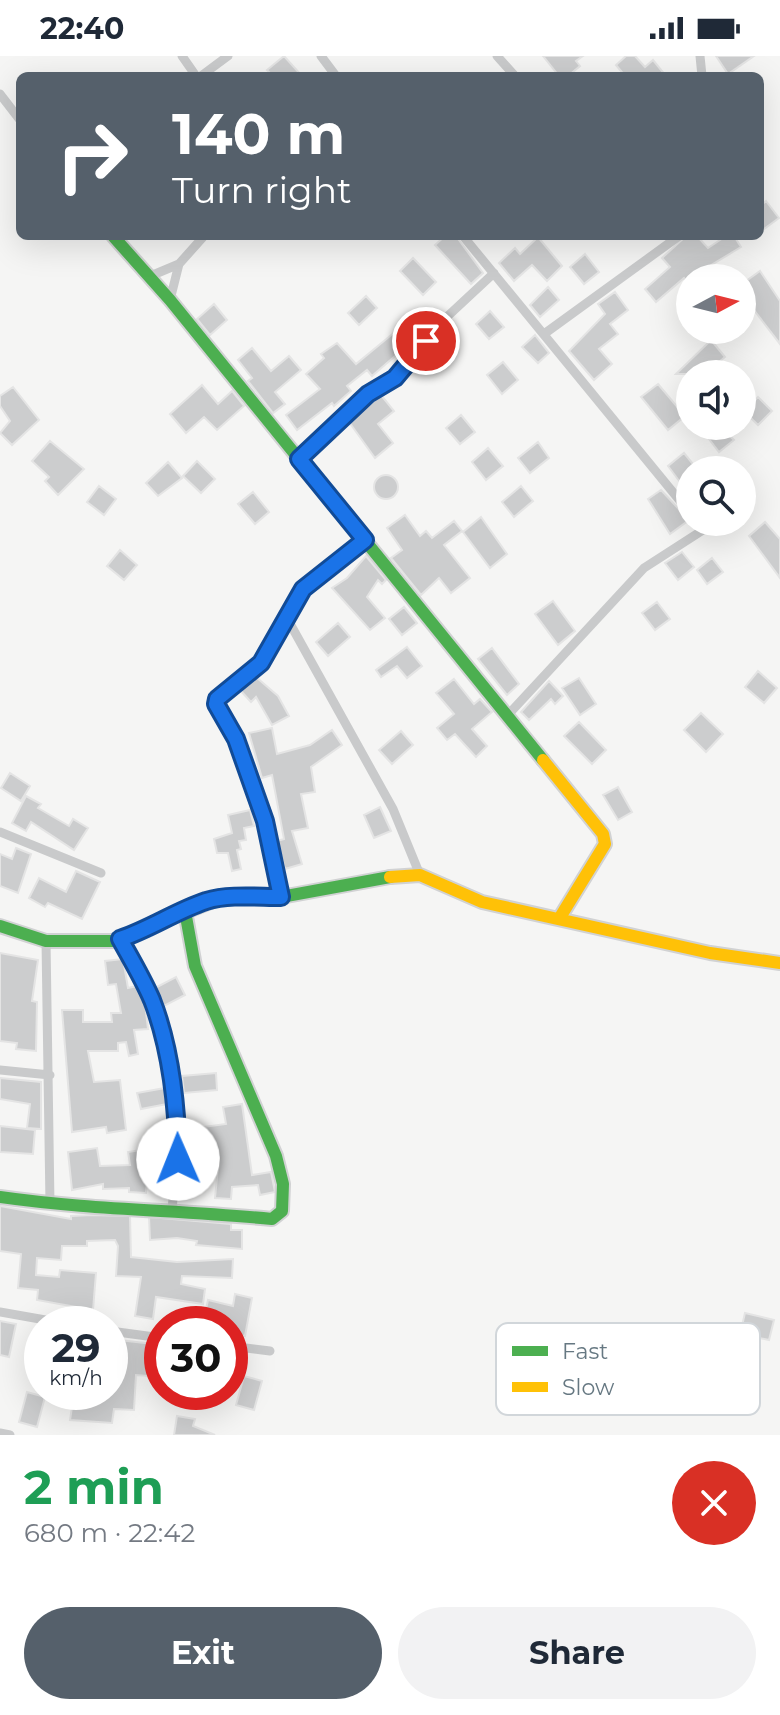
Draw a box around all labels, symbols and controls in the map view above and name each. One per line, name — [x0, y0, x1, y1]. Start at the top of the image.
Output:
text: 22:40 — [40, 10, 124, 47]
text: 140 m — [172, 100, 345, 168]
icon: right — [40, 104, 144, 208]
text: Turn right — [172, 168, 352, 212]
north arrow — [676, 264, 756, 344]
map controls — [676, 264, 756, 536]
pin — [392, 307, 460, 375]
icon: arrive — [404, 319, 448, 363]
button: sound — [676, 360, 756, 440]
button: search — [676, 456, 756, 536]
position arrow — [136, 1117, 220, 1201]
speed limit sign: 30 — [144, 1306, 248, 1410]
text: 29 — [51, 1323, 101, 1372]
legend — [496, 1323, 760, 1415]
text: Fast — [562, 1338, 608, 1365]
text: km/h — [49, 1366, 103, 1390]
text: Slow — [562, 1374, 615, 1401]
text: 2 min — [24, 1458, 164, 1516]
button: close — [672, 1461, 756, 1545]
text: 680 m · 22:42 — [24, 1517, 195, 1549]
button: Exit — [24, 1607, 382, 1699]
button: Share — [398, 1607, 756, 1699]

